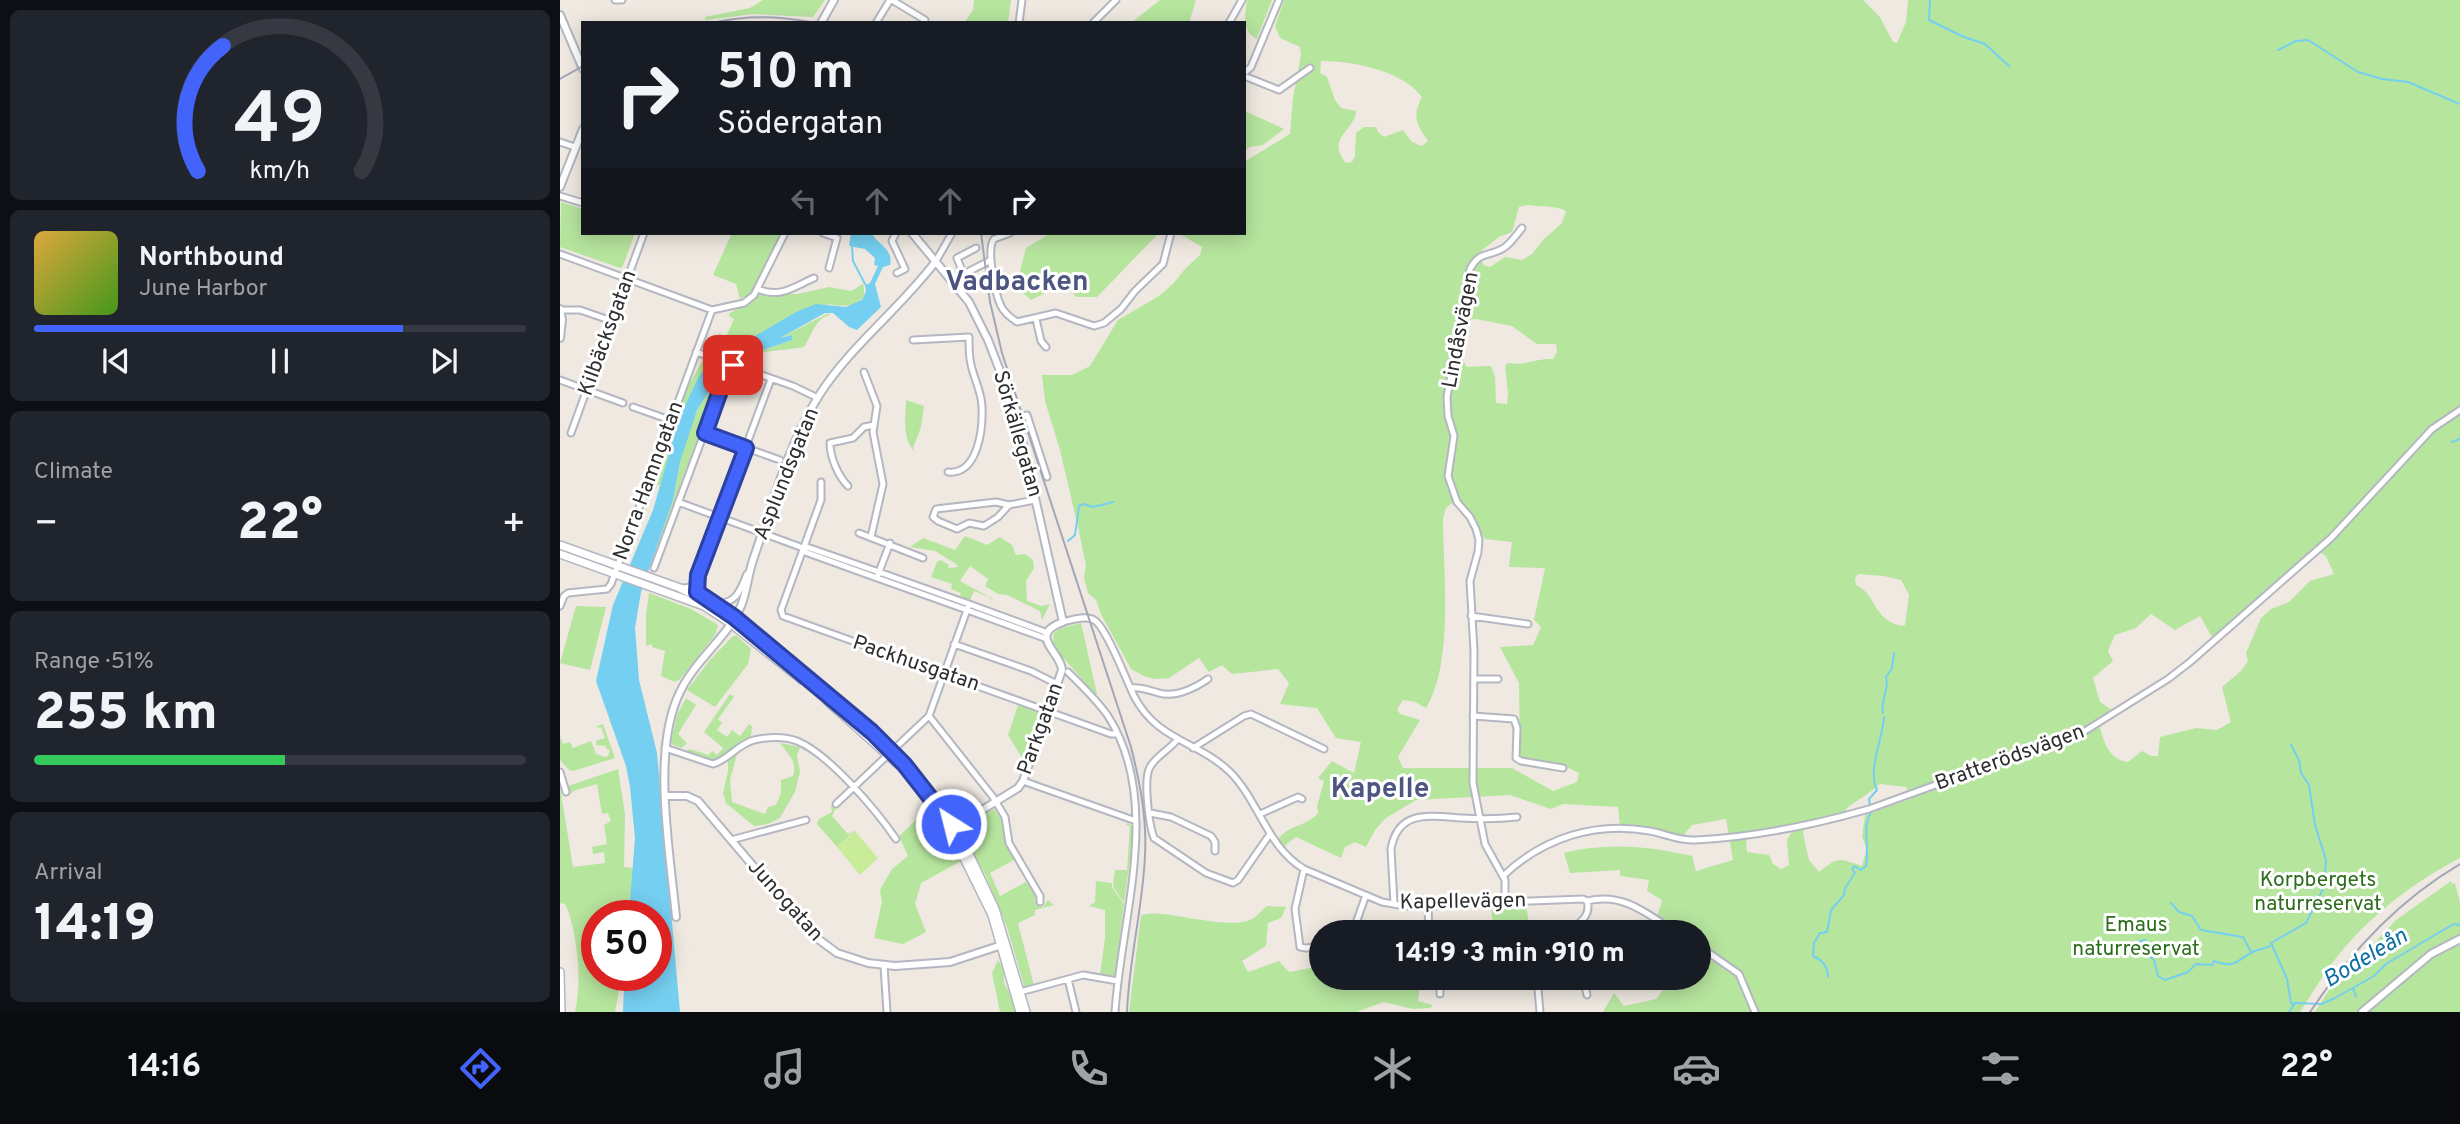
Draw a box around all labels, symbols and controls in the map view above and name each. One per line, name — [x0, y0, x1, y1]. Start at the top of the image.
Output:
text: 510 m — [717, 44, 854, 106]
icon: right — [602, 49, 693, 140]
text: 49 — [234, 78, 326, 170]
text: Södergatan — [717, 105, 883, 145]
text: km/h — [250, 156, 310, 188]
icon: left — [785, 182, 823, 220]
icon: ahead — [858, 182, 896, 220]
icon: ahead — [931, 182, 969, 220]
icon: right — [1004, 182, 1042, 220]
text: Northbound — [139, 242, 284, 275]
district label: Vadbacken — [945, 265, 1089, 301]
street label: Kilbäcksgatan — [573, 266, 643, 400]
street label: Lindåsvägen — [1436, 270, 1486, 390]
text: June Harbor — [139, 275, 267, 304]
pin — [703, 335, 763, 395]
icon: previous — [97, 342, 135, 380]
icon: pause — [261, 342, 299, 380]
icon: next — [425, 342, 463, 380]
icon: arrive — [714, 346, 752, 384]
street label: Sörkällegatan — [986, 368, 1048, 500]
street label: Norra Hamngatan — [608, 398, 690, 564]
street label: Asplundsgatan — [748, 404, 826, 544]
text: Climate — [34, 458, 113, 487]
text: 22° — [237, 492, 323, 558]
text: − — [34, 501, 59, 550]
text: + — [501, 501, 526, 550]
street label: Packhusgatan — [849, 630, 983, 698]
text: Range · 51% — [34, 648, 154, 677]
street label: Parkgatan — [1012, 679, 1070, 779]
text: 255 km — [34, 682, 218, 748]
street label: Bratterödsvägen — [1932, 718, 2088, 798]
district label: Kapelle — [1331, 772, 1429, 808]
position arrow — [914, 787, 988, 861]
street label: Junogatan — [741, 854, 829, 948]
text: Arrival — [34, 859, 103, 888]
park label: Korpbergets naturreservat — [2254, 867, 2382, 918]
street label: Kapellevägen — [1399, 887, 1527, 917]
text: 14:19 — [34, 893, 156, 959]
speed limit sign: 50 — [581, 900, 672, 991]
park label: Emaus naturreservat — [2072, 912, 2200, 963]
water label: Bodeleån — [2319, 922, 2414, 995]
text: 14:19 · 3 min · 910 m — [1395, 938, 1625, 971]
icon: directions — [456, 1044, 505, 1093]
icon: music — [760, 1044, 809, 1093]
icon: phone — [1064, 1044, 1113, 1093]
icon: climate — [1368, 1044, 1417, 1093]
icon: car — [1672, 1044, 1721, 1093]
icon: filters — [1976, 1044, 2025, 1093]
text: 14:16 — [127, 1048, 201, 1088]
text: 22° — [2280, 1048, 2332, 1088]

